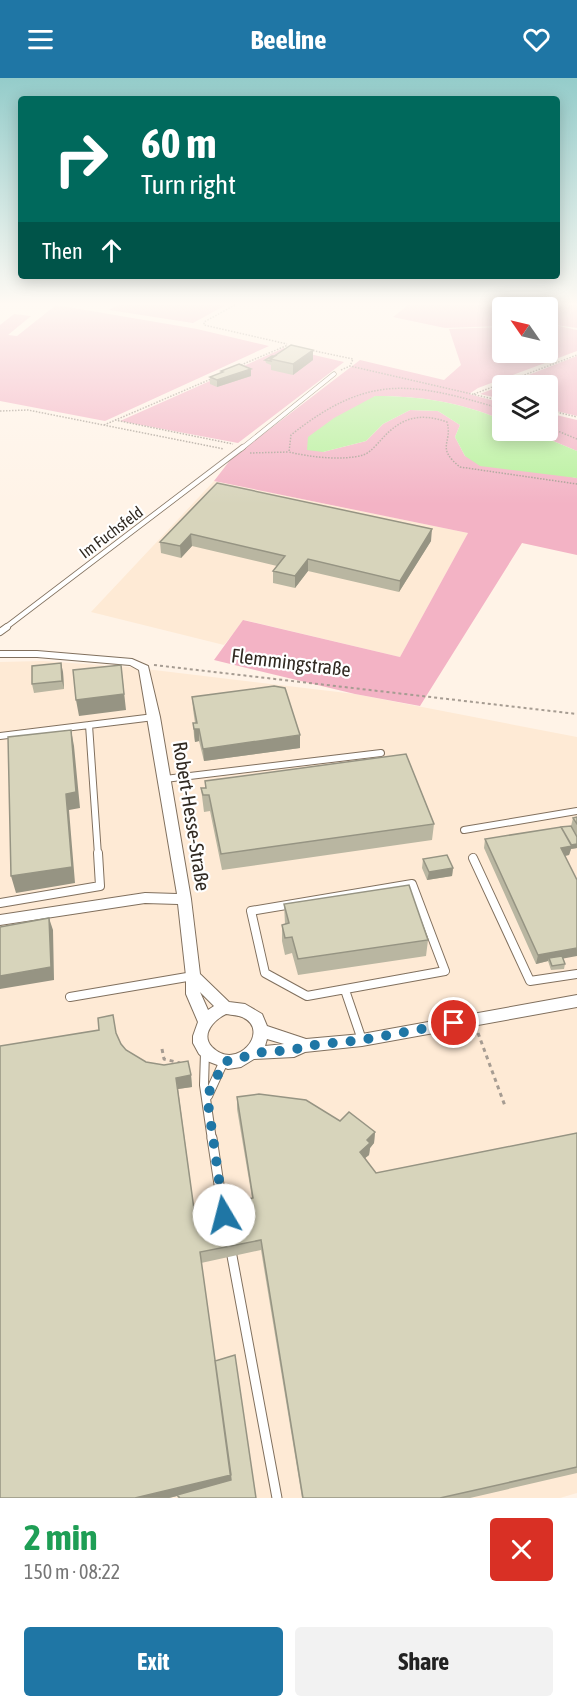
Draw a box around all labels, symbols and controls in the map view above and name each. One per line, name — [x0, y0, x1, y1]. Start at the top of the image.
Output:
icon: menu — [24, 23, 57, 56]
icon: heart — [520, 23, 553, 56]
text: Beeline — [251, 24, 326, 55]
text: 60 m — [141, 119, 216, 167]
icon: right — [42, 120, 120, 198]
text: Turn right — [141, 169, 236, 200]
icon: ahead — [95, 234, 128, 267]
text: Then — [42, 238, 83, 264]
north arrow — [492, 297, 558, 363]
map controls — [492, 297, 558, 441]
button: layers — [492, 375, 558, 441]
street label: Im Fuchsfeld — [76, 502, 146, 562]
street label: Flemmingstraße — [230, 643, 352, 681]
street label: Robert-Hesse-Straße — [169, 740, 215, 892]
pin — [428, 997, 479, 1048]
icon: arrive — [437, 1006, 470, 1039]
position arrow — [192, 1183, 256, 1247]
text: 2 min — [24, 1516, 98, 1558]
button: close — [490, 1518, 553, 1581]
text: 150 m · 08:22 — [24, 1560, 120, 1583]
button: Exit — [24, 1627, 283, 1696]
button: Share — [295, 1627, 553, 1696]

